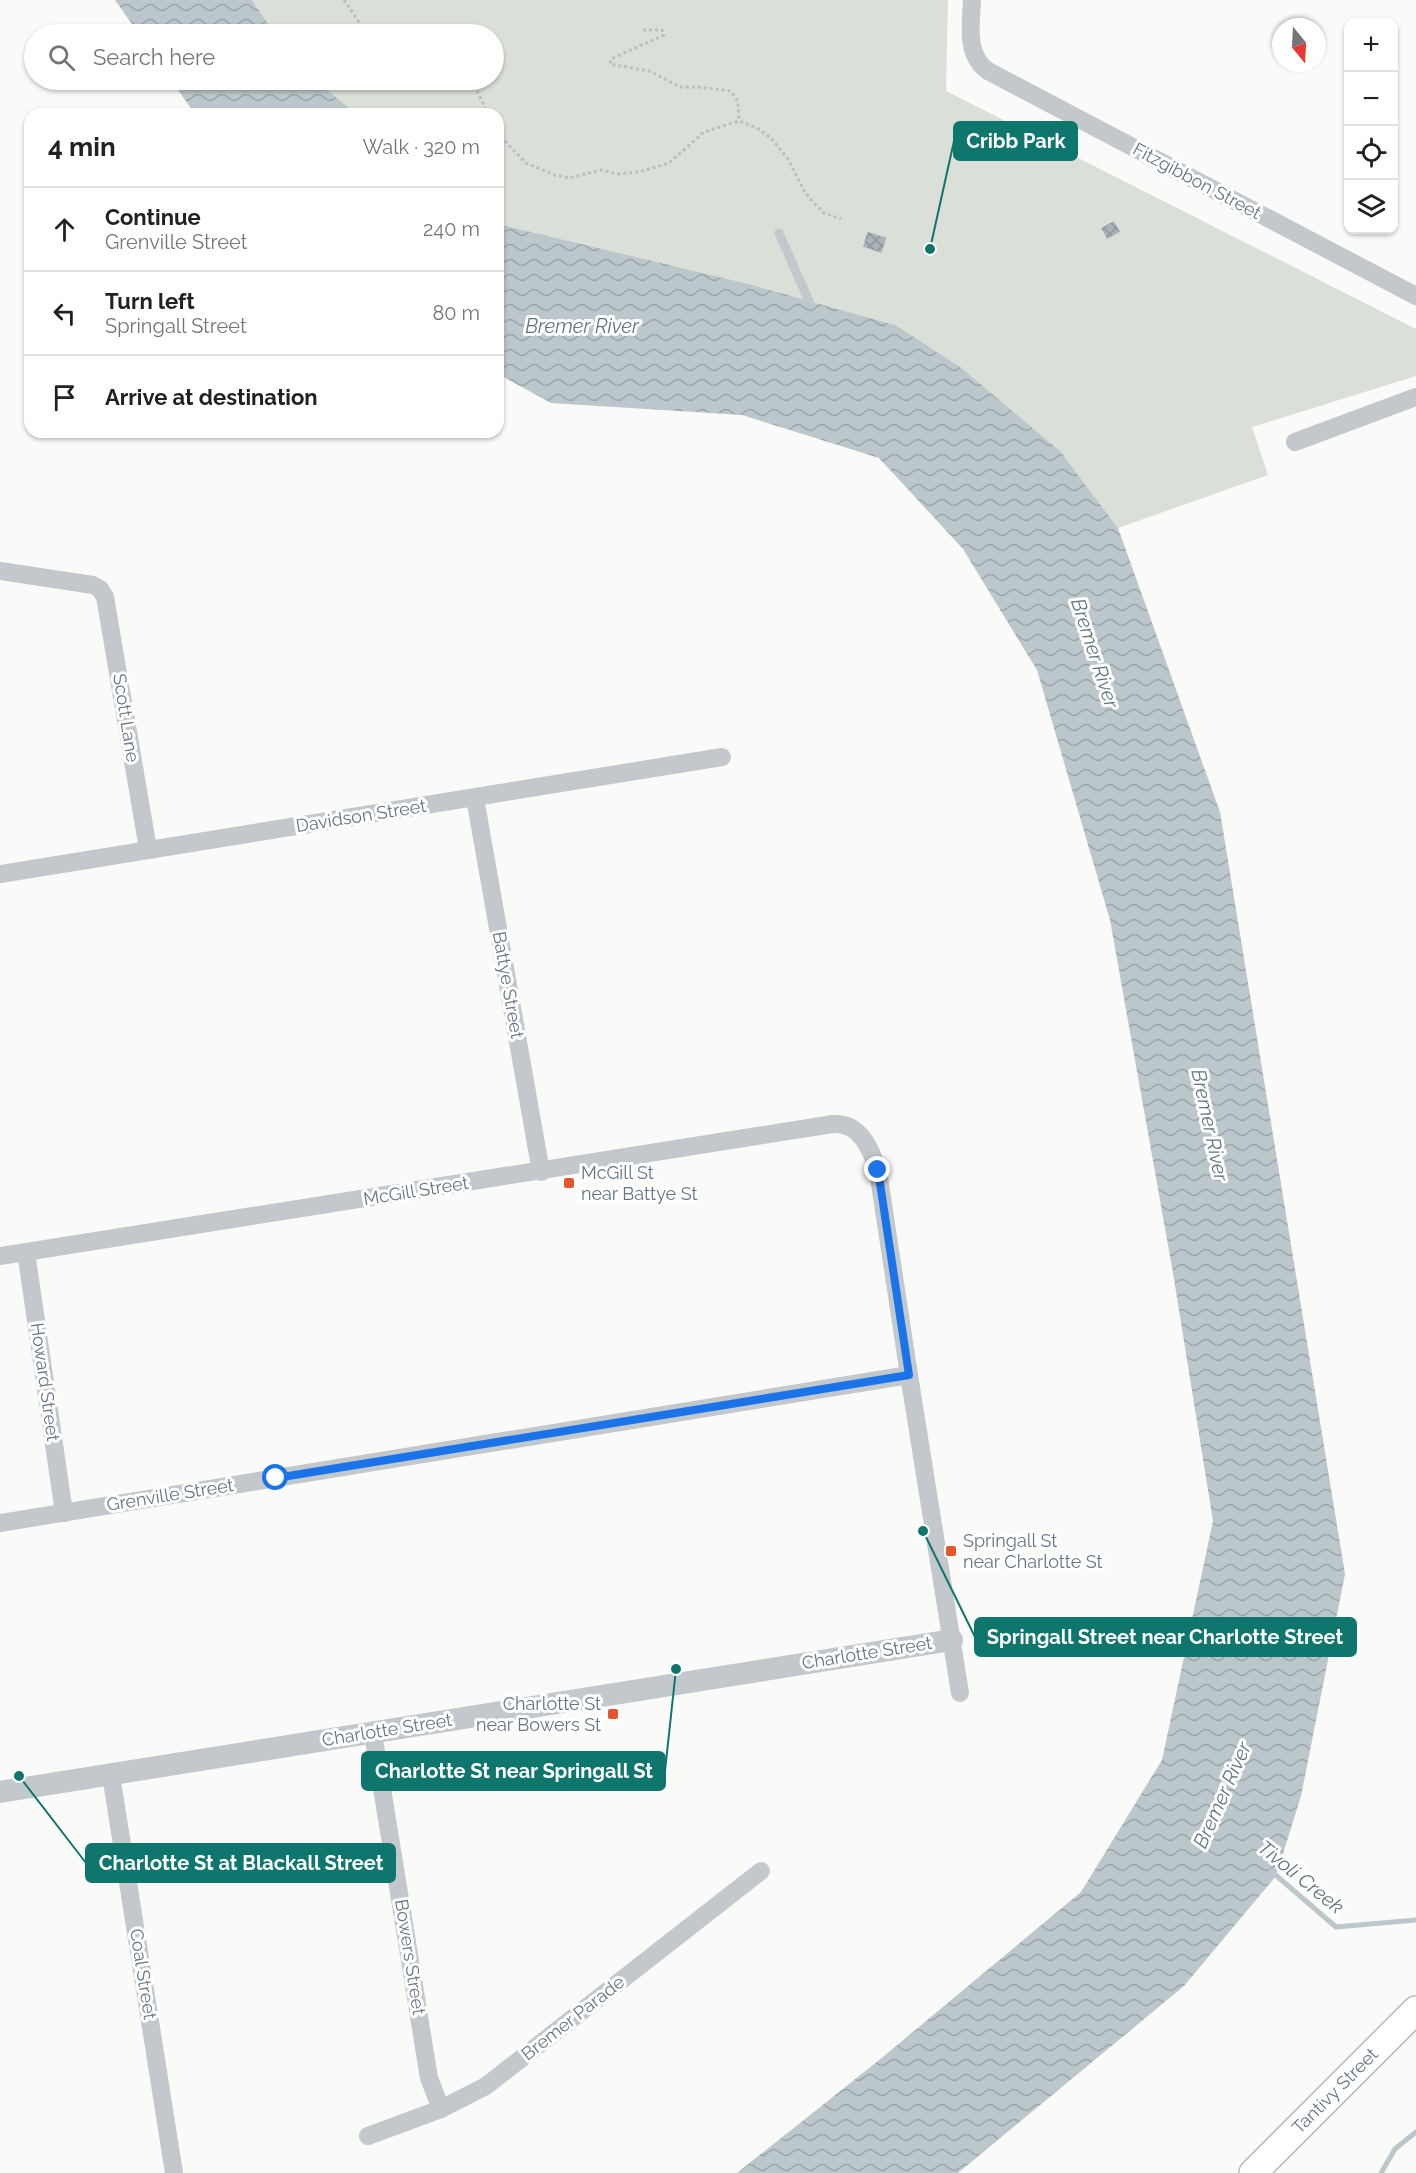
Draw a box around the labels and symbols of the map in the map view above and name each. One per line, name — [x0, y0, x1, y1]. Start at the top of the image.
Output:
north arrow — [1272, 18, 1326, 72]
callout: Cribb Park — [954, 122, 1077, 160]
text: Cribb Park — [966, 129, 1067, 153]
street label: Fitzgibbon Street — [1130, 138, 1265, 223]
water label: Bremer River — [525, 314, 640, 338]
water label: Bremer River — [1066, 595, 1124, 712]
street label: Scott Lane — [109, 672, 144, 764]
street label: Davidson Street — [294, 795, 427, 836]
street label: Battye Street — [489, 930, 528, 1040]
water label: Bremer River — [1186, 1067, 1234, 1184]
route end — [864, 1156, 890, 1182]
place label: McGill St near Battye St — [581, 1162, 698, 1204]
street label: McGill Street — [362, 1172, 470, 1209]
marker: McGill St near Battye St — [562, 1176, 576, 1190]
street label: Howard Street — [27, 1321, 64, 1443]
route start — [262, 1464, 288, 1490]
street label: Grenville Street — [105, 1474, 235, 1515]
place label: Springall St near Charlotte St — [963, 1530, 1103, 1572]
marker: Springall St near Charlotte St — [944, 1544, 958, 1558]
callout: Springall Street near Charlotte Street — [975, 1618, 1356, 1656]
text: Springall Street near Charlotte Street — [987, 1625, 1343, 1649]
street label: Charlotte Street — [800, 1632, 933, 1673]
place label: Charlotte St near Bowers St — [476, 1693, 601, 1735]
marker: Charlotte St near Bowers St — [606, 1707, 620, 1721]
street label: Charlotte Street — [320, 1709, 453, 1750]
water label: Bremer River — [1188, 1737, 1257, 1852]
callout: Charlotte St near Springall St — [362, 1752, 665, 1790]
text: Charlotte St near Springall St — [375, 1759, 653, 1783]
water label: Tivoli Creek — [1253, 1835, 1349, 1919]
callout: Charlotte St at Blackall Street — [86, 1844, 395, 1882]
text: Charlotte St at Blackall Street — [99, 1851, 384, 1875]
street label: Bowers Street — [391, 1898, 430, 2016]
street label: Coal Street — [126, 1927, 161, 2021]
street label: Bremer Parade — [517, 1971, 629, 2064]
street label: Tantivy Street — [1287, 2043, 1382, 2138]

